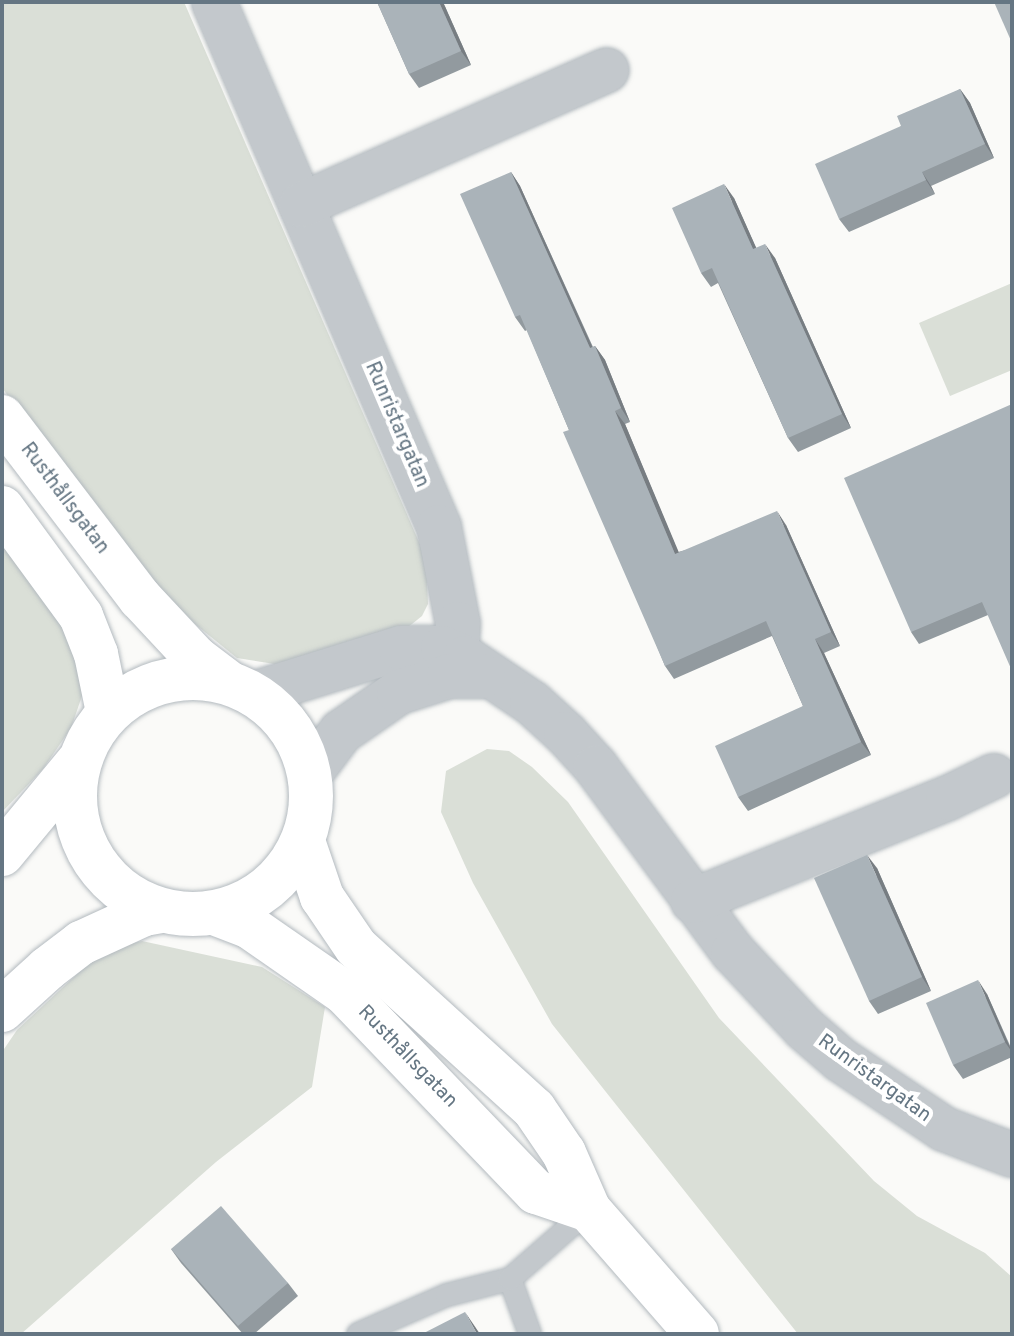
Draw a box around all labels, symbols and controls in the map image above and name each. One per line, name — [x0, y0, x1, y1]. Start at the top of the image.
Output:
street label: Runristargatan — [359, 358, 433, 492]
street label: Rusthållsgatan — [14, 439, 114, 559]
street label: Rusthållsgatan — [352, 1001, 462, 1113]
street label: Runristargatan — [813, 1030, 935, 1128]

